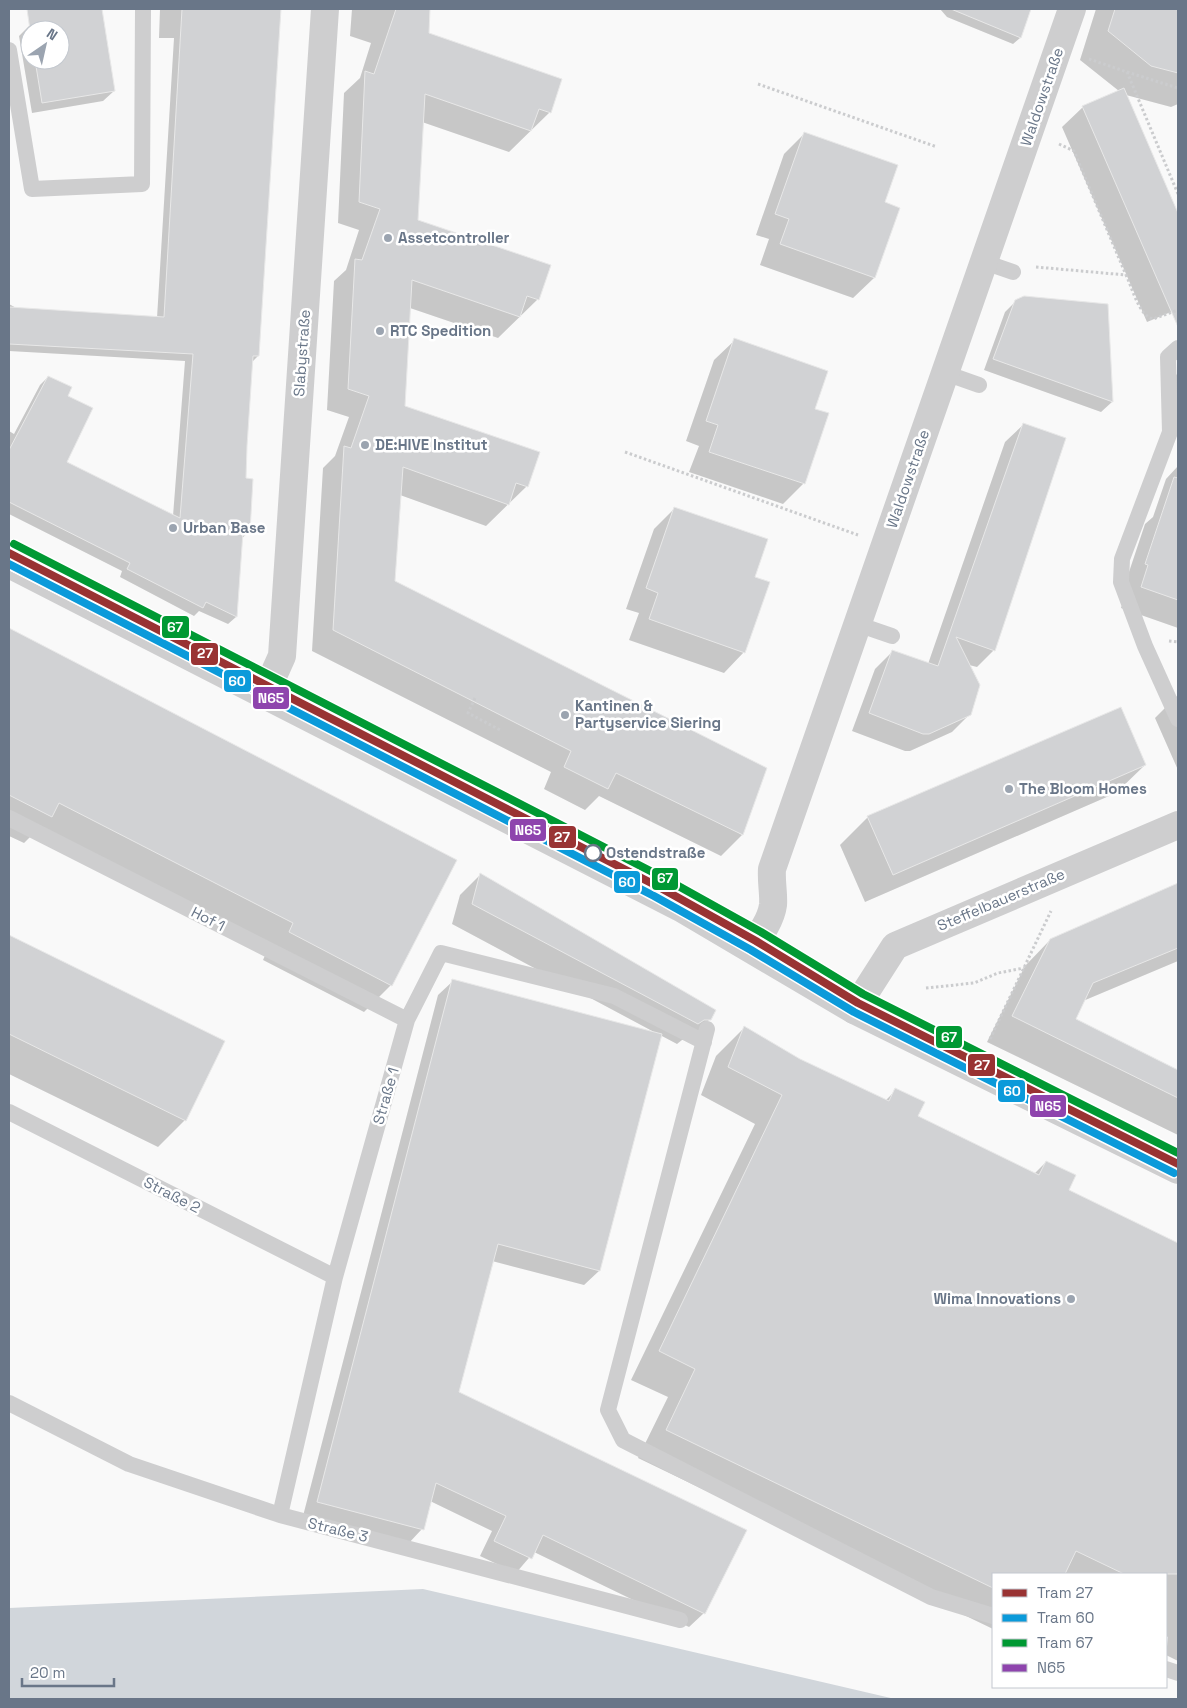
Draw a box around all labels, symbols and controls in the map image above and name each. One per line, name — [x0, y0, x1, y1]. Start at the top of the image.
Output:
north arrow — [20, 20, 70, 70]
text: N — [43, 24, 61, 44]
street label: Waldowstraße — [1016, 45, 1067, 149]
place label: Assetcontroller — [398, 228, 510, 247]
marker: Assetcontroller — [382, 232, 394, 244]
street label: Slabystraße — [289, 309, 314, 397]
place label: RTC Spedition — [390, 321, 491, 340]
marker: RTC Spedition — [374, 325, 386, 337]
street label: Waldowstraße — [882, 427, 933, 531]
place label: DE:HIVE Institut — [375, 435, 488, 454]
marker: DE:HIVE Institut — [359, 439, 371, 451]
place label: Urban Base — [183, 518, 266, 537]
marker: Urban Base — [167, 522, 179, 534]
line badge: 67 — [161, 615, 190, 639]
text: 67 — [167, 618, 183, 636]
line badge: 27 — [190, 642, 219, 666]
text: 27 — [197, 644, 213, 662]
line badge: 60 — [223, 669, 252, 693]
text: 60 — [228, 672, 246, 690]
line badge: N65 — [252, 686, 290, 710]
text: N65 — [258, 689, 284, 707]
place label: Kantinen & Partyservice Siering — [575, 696, 721, 732]
marker: Kantinen & Partyservice Siering — [559, 709, 571, 721]
place label: The Bloom Homes — [1019, 779, 1147, 798]
marker: The Bloom Homes — [1003, 783, 1015, 795]
line badge: N65 — [509, 818, 547, 842]
text: N65 — [515, 821, 541, 839]
line badge: 27 — [548, 825, 577, 849]
text: 27 — [554, 828, 570, 846]
place label: Ostendstraße — [606, 843, 706, 862]
marker: Ostendstraße — [584, 844, 602, 862]
street label: Steffelbauerstraße — [934, 864, 1068, 935]
line badge: 67 — [651, 867, 679, 891]
text: 67 — [657, 869, 673, 887]
line badge: 60 — [613, 870, 641, 894]
text: 60 — [618, 873, 636, 891]
street label: Hof 1 — [188, 902, 228, 935]
line badge: 67 — [935, 1025, 963, 1049]
text: 67 — [941, 1028, 957, 1046]
line badge: 27 — [967, 1053, 996, 1077]
text: 27 — [974, 1056, 990, 1074]
street label: Straße 1 — [368, 1065, 403, 1127]
line badge: 60 — [997, 1079, 1026, 1103]
text: 60 — [1003, 1082, 1021, 1100]
line badge: N65 — [1029, 1094, 1067, 1118]
text: N65 — [1035, 1097, 1061, 1115]
street label: Straße 2 — [141, 1172, 204, 1217]
place label: Wima Innovations — [934, 1289, 1061, 1308]
marker: Wima Innovations — [1065, 1293, 1077, 1305]
street label: Straße 3 — [306, 1513, 370, 1546]
legend — [992, 1573, 1167, 1688]
text: Tram 27 — [1037, 1583, 1093, 1602]
text: Tram 60 — [1037, 1608, 1094, 1627]
text: Tram 67 — [1037, 1633, 1093, 1652]
scale bar — [22, 1656, 115, 1688]
text: N65 — [1037, 1658, 1065, 1677]
text: 20 m — [30, 1663, 65, 1682]

